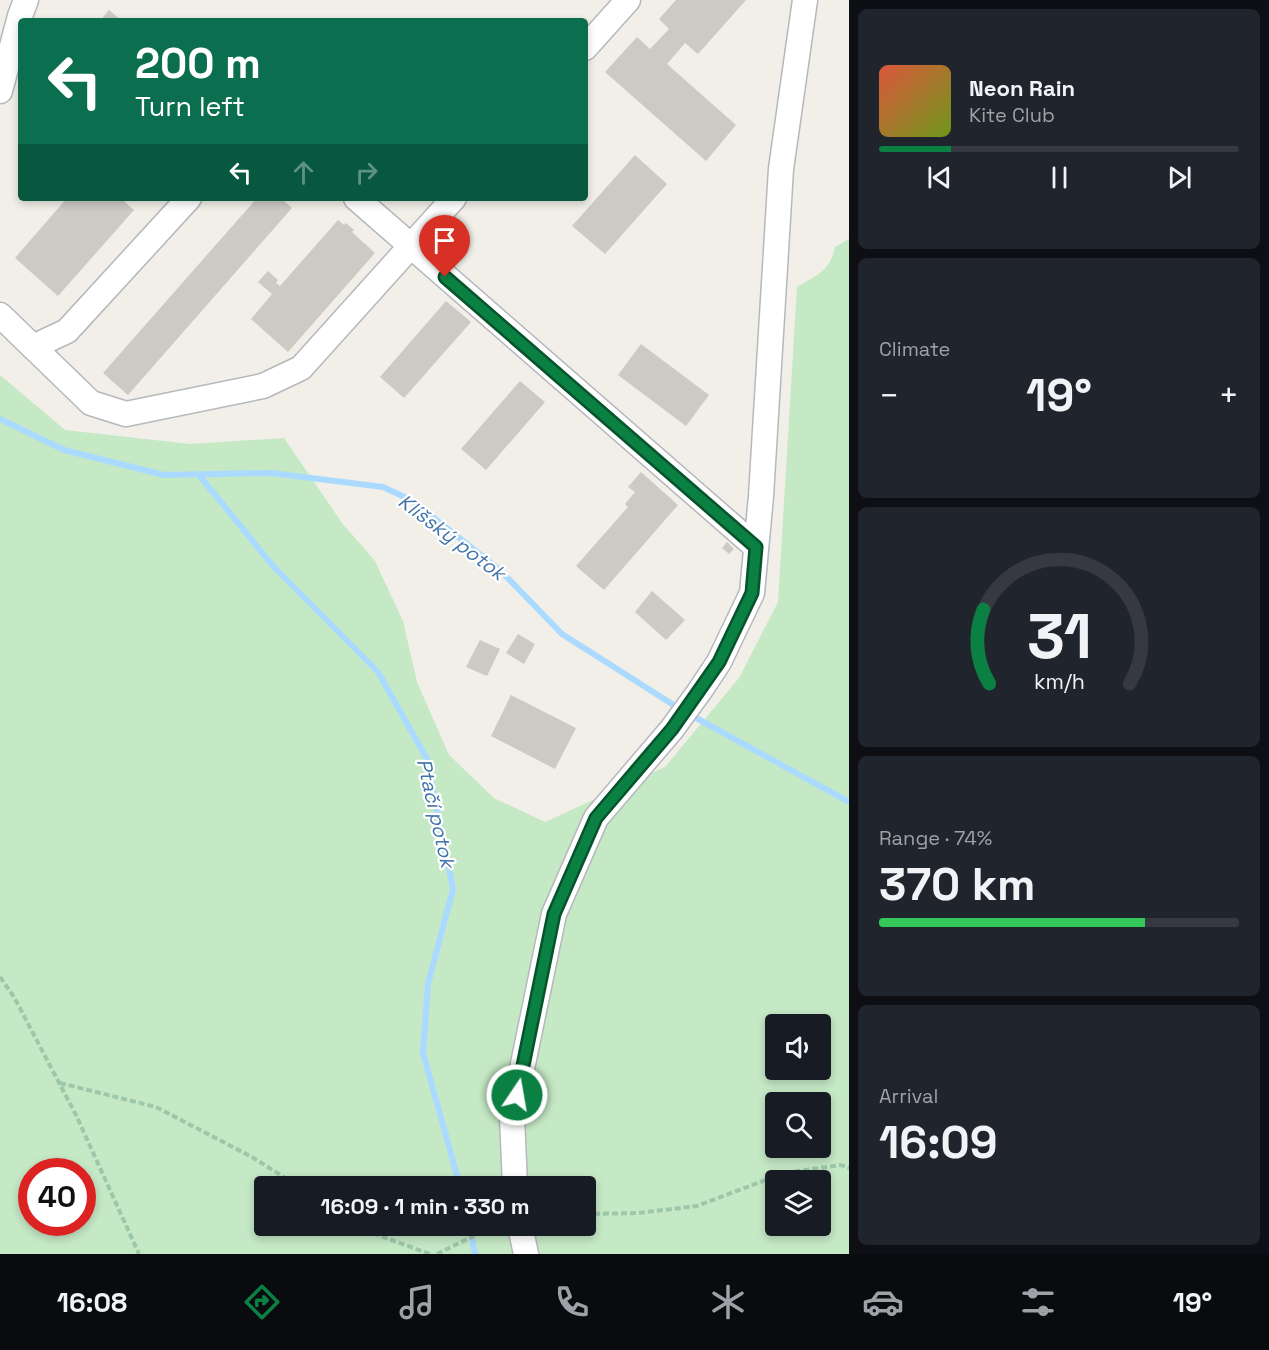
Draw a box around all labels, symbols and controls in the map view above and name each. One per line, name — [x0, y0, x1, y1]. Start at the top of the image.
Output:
text: 200 m — [135, 37, 261, 90]
icon: left — [36, 42, 114, 120]
text: Neon Rain — [969, 74, 1075, 102]
text: Turn left — [135, 89, 245, 124]
text: Kite Club — [969, 102, 1055, 128]
icon: left — [224, 156, 257, 189]
icon: ahead — [287, 156, 320, 189]
icon: right — [350, 156, 383, 189]
icon: previous — [923, 161, 956, 194]
icon: pause — [1043, 161, 1076, 194]
icon: next — [1163, 161, 1196, 194]
pin — [419, 215, 470, 277]
icon: arrive — [428, 224, 461, 257]
text: Climate — [879, 336, 950, 362]
text: 19° — [1026, 367, 1092, 424]
text: − — [879, 375, 899, 417]
text: + — [1219, 375, 1239, 417]
water label: Klíšský potok — [393, 488, 513, 587]
text: 31 — [1026, 597, 1092, 676]
text: km/h — [1033, 668, 1085, 695]
water label: Ptačí potok — [411, 756, 462, 872]
text: Range · 74% — [879, 825, 992, 851]
text: 370 km — [879, 856, 1036, 913]
map controls — [765, 1014, 831, 1236]
button: sound — [765, 1014, 831, 1080]
position arrow — [485, 1063, 549, 1127]
text: Arrival — [879, 1083, 938, 1109]
button: search — [765, 1092, 831, 1158]
text: 16:09 — [879, 1114, 998, 1171]
speed limit sign: 40 — [18, 1158, 96, 1236]
button: layers — [765, 1170, 831, 1236]
text: 16:09 · 1 min · 330 m — [320, 1192, 530, 1220]
icon: directions — [241, 1281, 283, 1323]
icon: music — [396, 1281, 438, 1323]
icon: phone — [551, 1281, 593, 1323]
icon: climate — [707, 1281, 749, 1323]
icon: car — [862, 1281, 904, 1323]
icon: filters — [1017, 1281, 1059, 1323]
text: 16:08 — [57, 1285, 127, 1320]
text: 19° — [1173, 1285, 1212, 1320]

